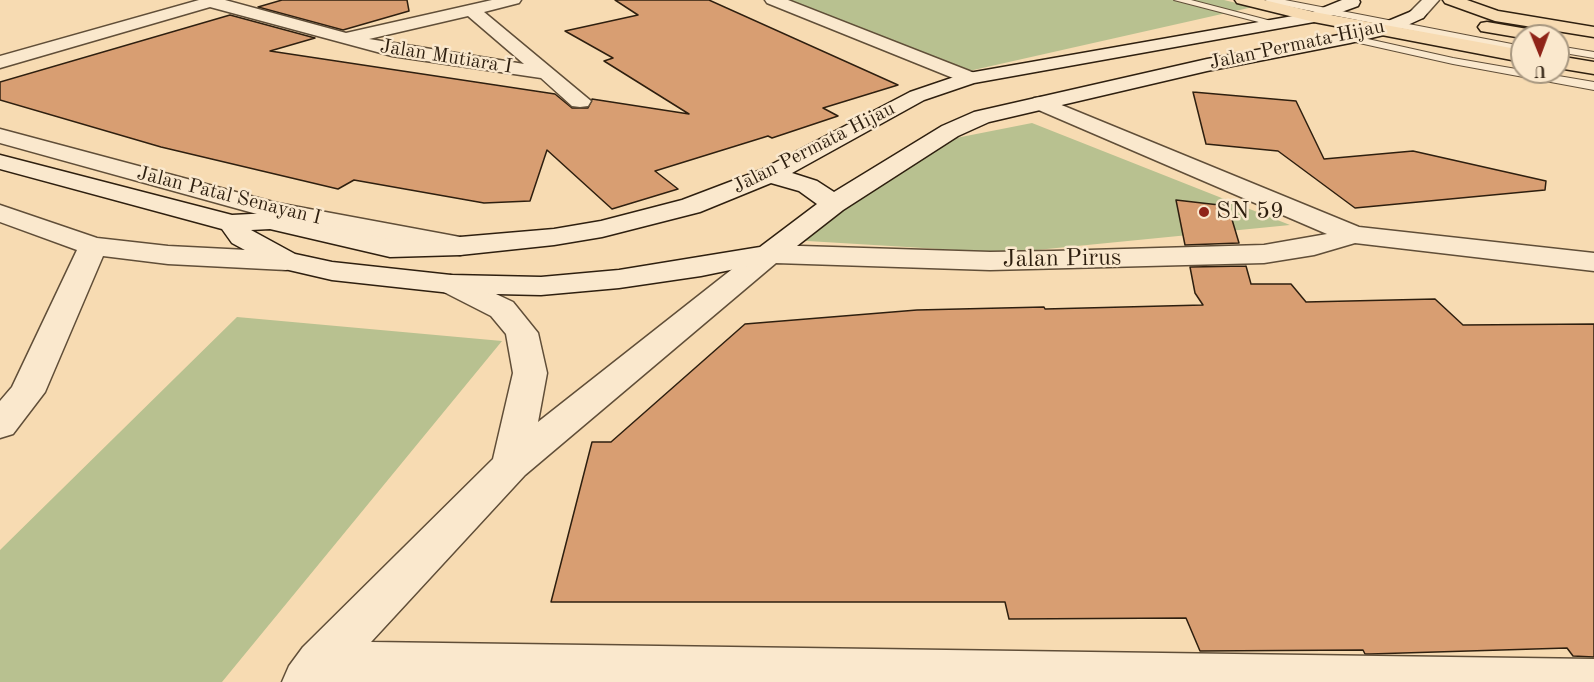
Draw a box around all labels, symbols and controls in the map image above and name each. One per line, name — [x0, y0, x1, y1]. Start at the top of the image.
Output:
street label: Jalan Permata Hijau — [1207, 15, 1387, 75]
north arrow — [1510, 24, 1570, 84]
street label: Jalan Mutiara I — [378, 35, 514, 79]
text: U — [1534, 62, 1547, 78]
street label: Jalan Permata Hijau — [729, 97, 899, 199]
street label: Jalan Patal Senayan I — [134, 162, 324, 230]
place label: SN 59 — [1216, 198, 1284, 226]
marker: SN 59 — [1197, 205, 1211, 219]
street label: Jalan Pirus — [1002, 244, 1122, 274]

